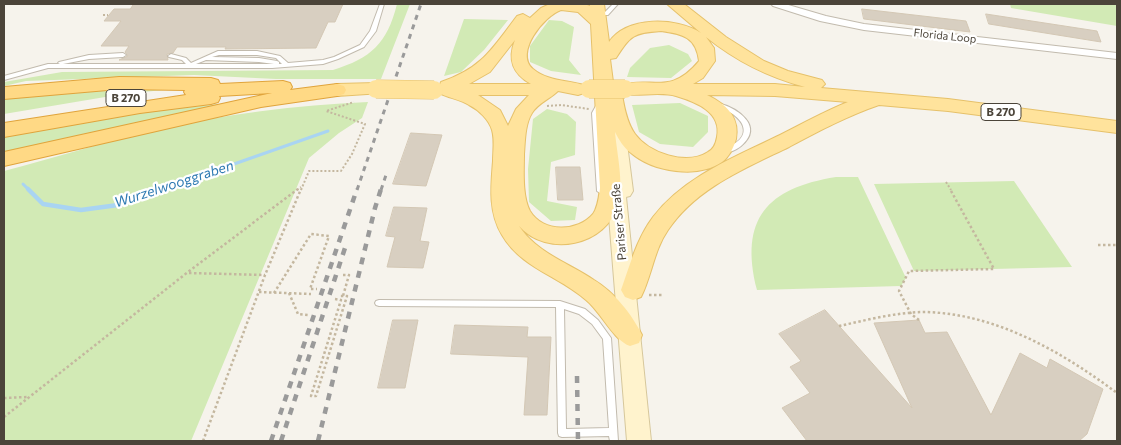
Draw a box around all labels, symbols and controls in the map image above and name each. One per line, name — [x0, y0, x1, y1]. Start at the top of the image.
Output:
street label: Florida Loop — [913, 26, 977, 46]
road number: B 270 — [106, 90, 146, 106]
road number: B 270 — [981, 104, 1021, 120]
water label: Wurzelwooggraben — [112, 157, 236, 211]
street label: Pariser Straße — [608, 183, 630, 261]

